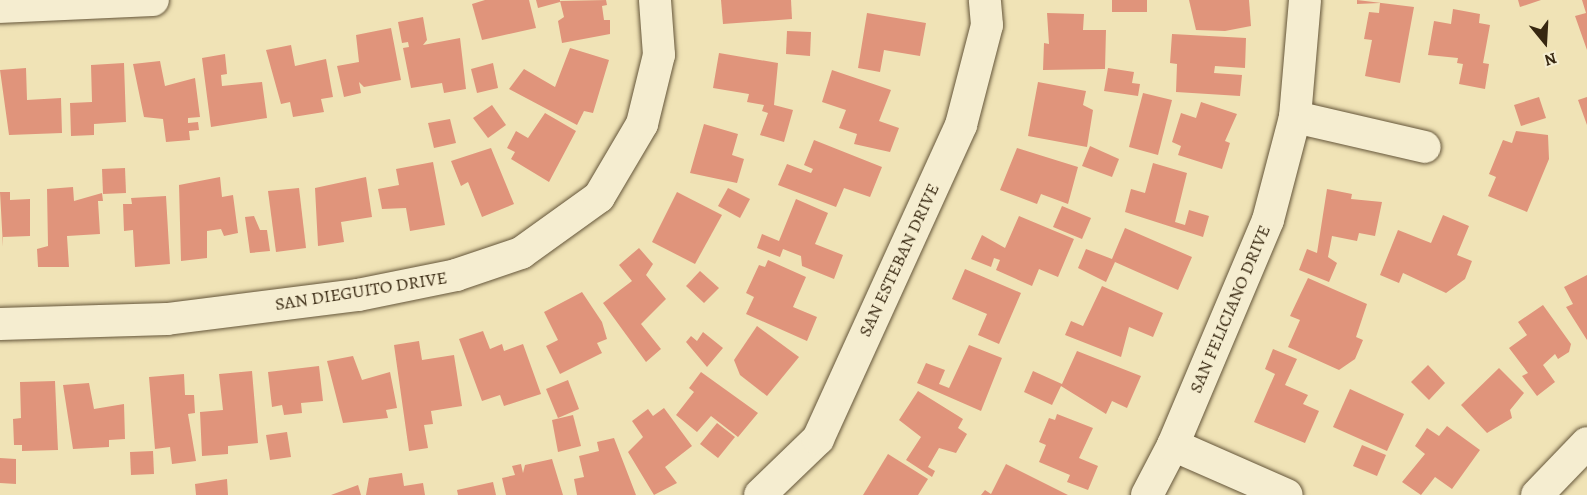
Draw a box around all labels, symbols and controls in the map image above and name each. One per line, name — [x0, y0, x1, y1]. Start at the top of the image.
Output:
north arrow — [1515, 12, 1575, 72]
text: N — [1542, 47, 1560, 71]
street label: SAN ESTEBAN DRIVE — [854, 180, 944, 340]
street label: SAN FELICIANO DRIVE — [1185, 222, 1275, 396]
street label: SAN DIEGUITO DRIVE — [273, 267, 449, 315]

